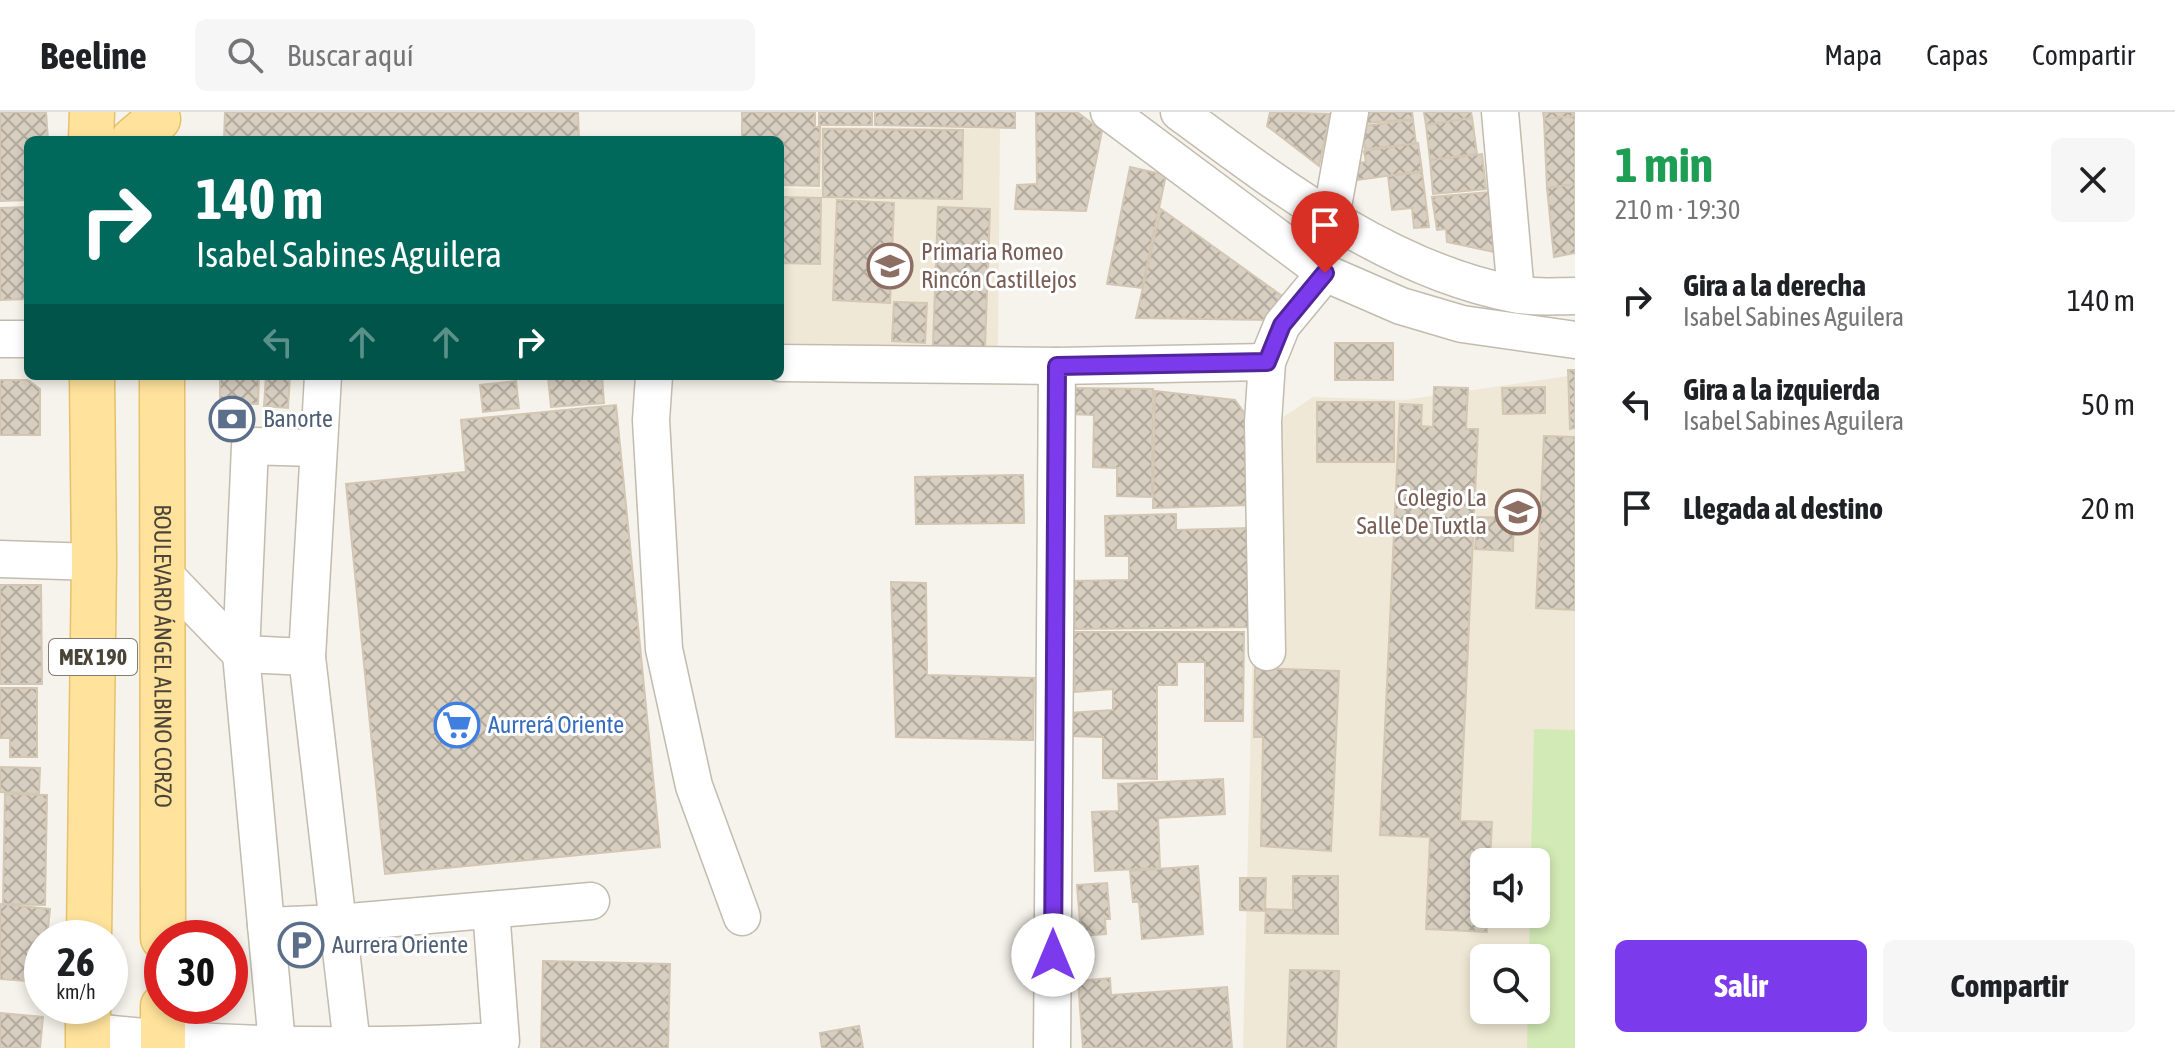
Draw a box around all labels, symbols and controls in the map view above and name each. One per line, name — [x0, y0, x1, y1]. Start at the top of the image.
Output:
search box — [195, 19, 755, 91]
icon: search — [223, 33, 267, 77]
text: Beeline — [40, 34, 147, 77]
text: Buscar aquí — [287, 38, 414, 72]
text: Mapa — [1824, 39, 1882, 71]
text: Capas — [1926, 39, 1988, 71]
text: Compartir — [2032, 39, 2135, 71]
text: 1 min — [1615, 137, 1713, 192]
button: close — [2051, 138, 2135, 222]
text: 140 m — [196, 167, 323, 231]
icon: right — [64, 168, 168, 272]
pin — [1291, 191, 1359, 273]
text: 210 m · 19:30 — [1615, 195, 1740, 225]
icon: arrive — [1303, 203, 1347, 247]
text: Isabel Sabines Aguilera — [196, 233, 502, 275]
place label: Primaria Romeo Rincón Castillejos — [921, 238, 1077, 293]
school or university icon: Primaria Romeo Rincón Castillejos — [866, 242, 914, 290]
text: Gira a la derecha — [1683, 268, 1866, 302]
icon: right — [1615, 278, 1659, 322]
text: 140 m — [2067, 283, 2135, 317]
text: Isabel Sabines Aguilera — [1683, 302, 1904, 332]
icon: left — [256, 320, 300, 364]
icon: ahead — [340, 320, 384, 364]
icon: ahead — [424, 320, 468, 364]
icon: right — [508, 320, 552, 364]
text: Gira a la izquierda — [1683, 372, 1880, 406]
icon: left — [1615, 382, 1659, 426]
text: 50 m — [2081, 387, 2135, 421]
bank icon: Banorte — [208, 395, 256, 443]
place label: Banorte — [263, 405, 333, 432]
text: Isabel Sabines Aguilera — [1683, 406, 1904, 436]
place label: Colegio La Salle De Tuxtla — [1356, 484, 1487, 539]
icon: arrive — [1615, 486, 1659, 530]
school or university icon: Colegio La Salle De Tuxtla — [1494, 488, 1542, 536]
text: Llegada al destino — [1683, 491, 1883, 525]
text: 20 m — [2081, 491, 2135, 525]
street label: BOULEVARD ÁNGEL ALBINO CORZO — [149, 504, 177, 808]
road number: MEX 190 — [49, 639, 137, 675]
supermarket icon: Aurrerá Oriente — [433, 701, 481, 749]
place label: Aurrerá Oriente — [488, 711, 624, 738]
map controls — [1470, 848, 1550, 1024]
button: sound — [1470, 848, 1550, 928]
position arrow — [1011, 913, 1095, 997]
speed limit sign: 30 — [144, 920, 248, 1024]
parking icon: Aurrera Oriente — [277, 921, 325, 969]
place label: Aurrera Oriente — [332, 931, 468, 958]
text: 26 — [57, 939, 95, 984]
button: Salir — [1615, 940, 1867, 1032]
button: Compartir — [1883, 940, 2135, 1032]
button: search — [1470, 944, 1550, 1024]
text: km/h — [56, 980, 96, 1003]

